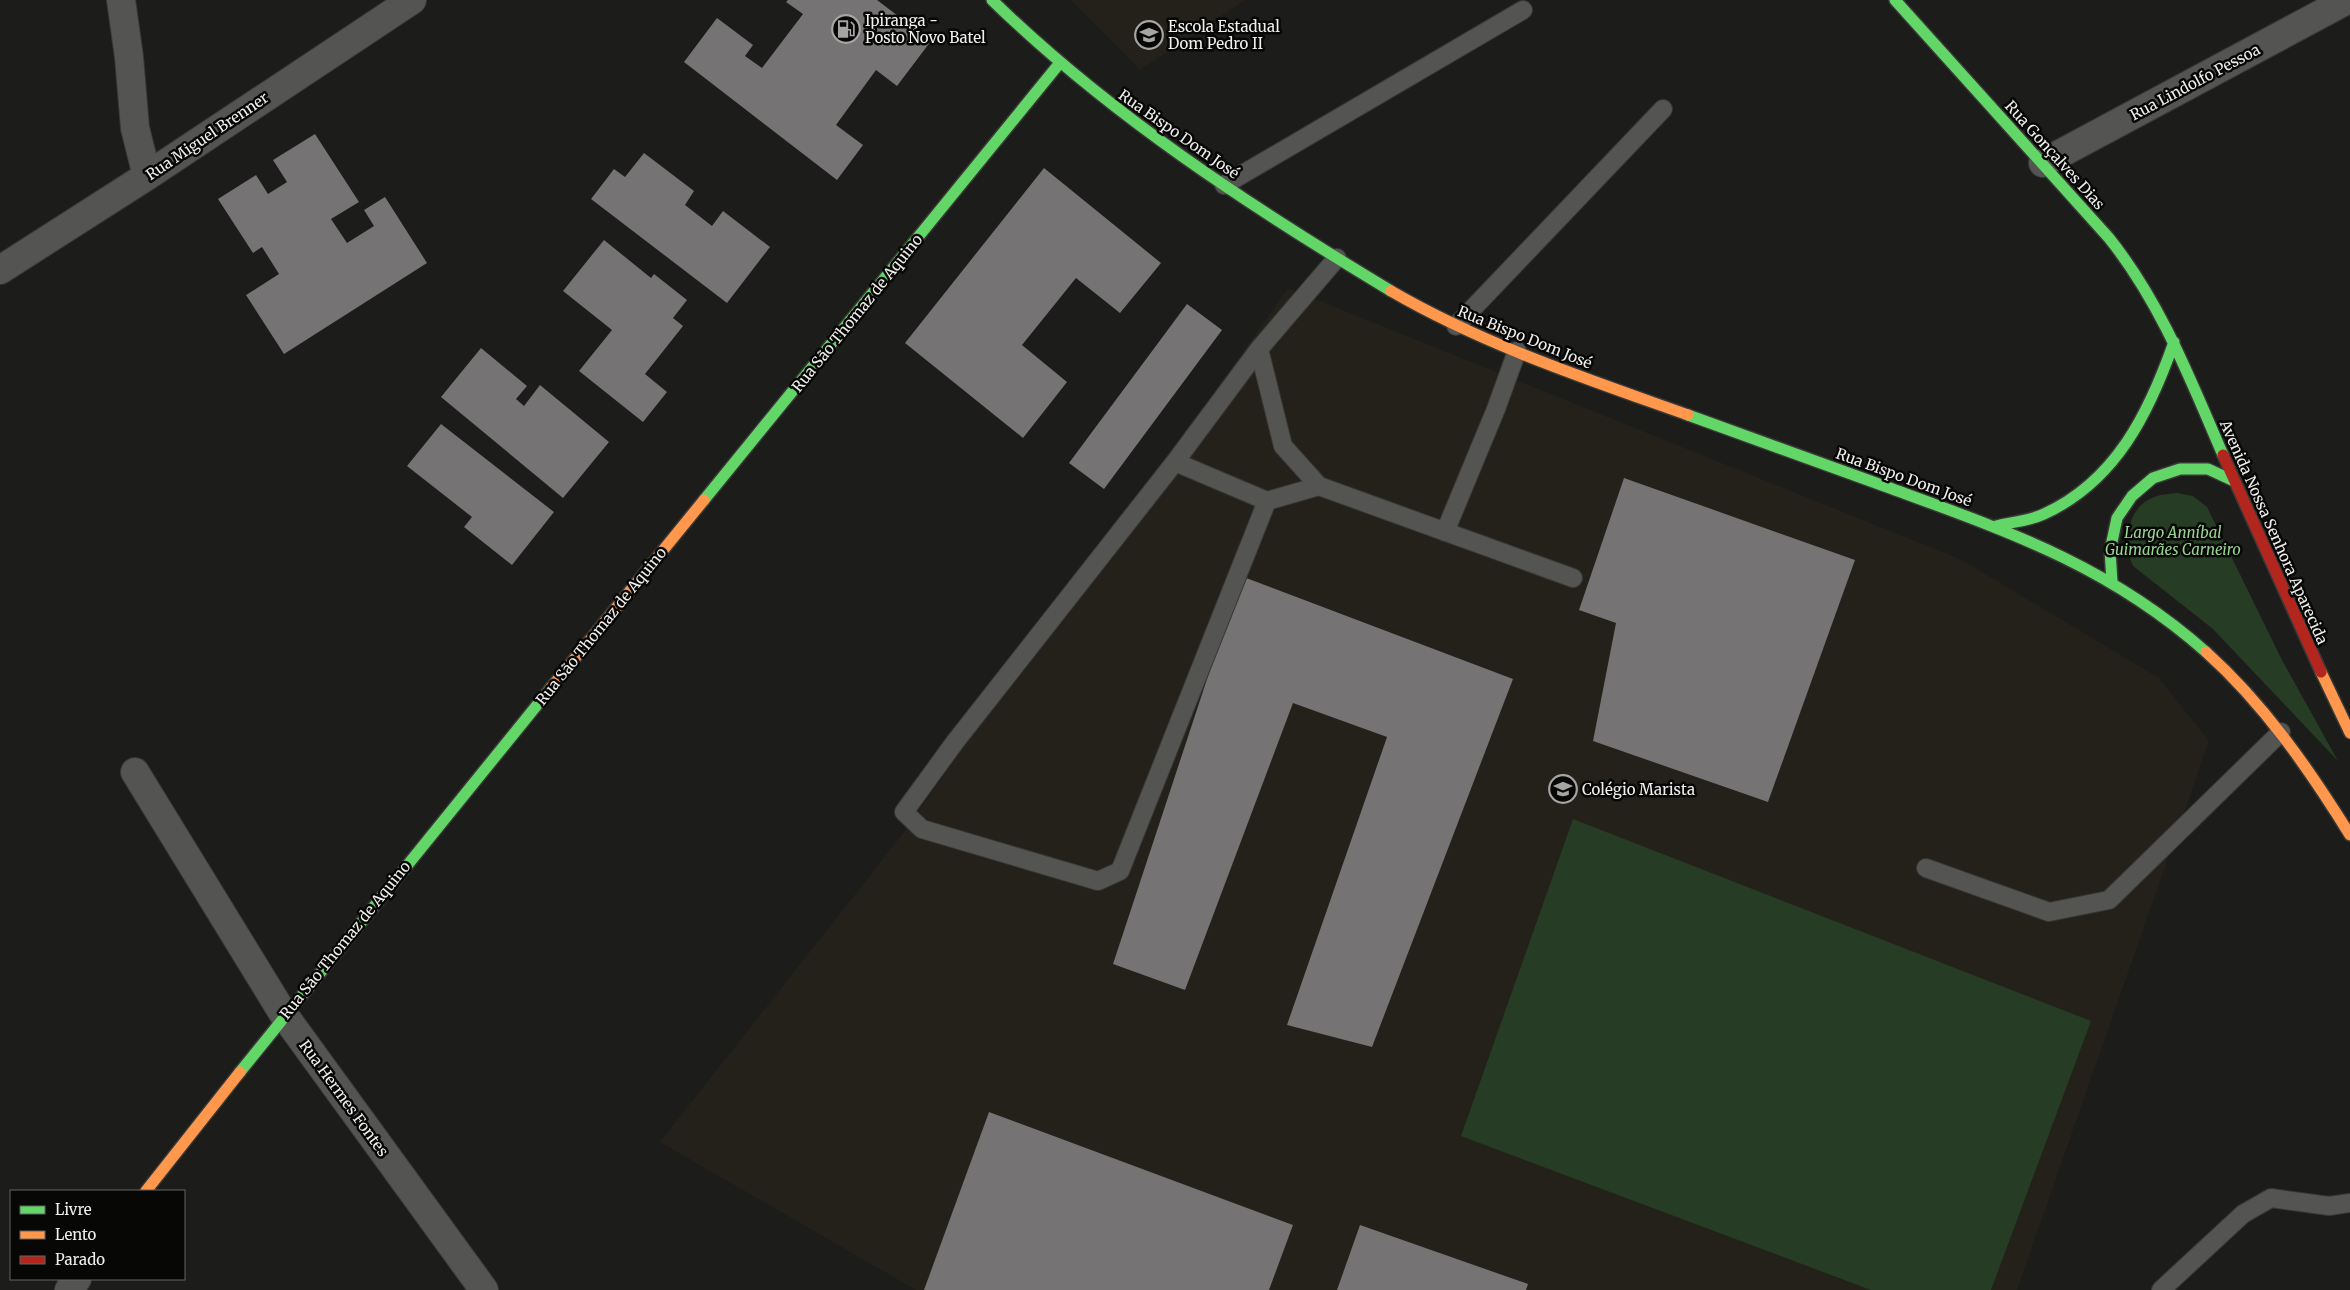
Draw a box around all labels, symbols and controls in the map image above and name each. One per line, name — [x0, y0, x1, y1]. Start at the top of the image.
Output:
place label: Ipiranga - Posto Novo Batel — [865, 11, 986, 47]
fuel station icon: Ipiranga - Posto Novo Batel — [831, 14, 861, 44]
place label: Escola Estadual Dom Pedro II — [1168, 17, 1280, 53]
school or university icon: Escola Estadual Dom Pedro II — [1134, 20, 1164, 50]
street label: Rua Lindolfo Pessoa — [2127, 40, 2263, 124]
street label: Rua Bispo Dom José — [1115, 85, 1243, 183]
street label: Rua Miguel Brenner — [142, 88, 272, 184]
street label: Rua Gonçalves Dias — [2001, 97, 2109, 213]
street label: Rua São Thomaz de Aquino — [788, 230, 927, 396]
street label: Rua Bispo Dom José — [1455, 301, 1595, 373]
street label: Avenida Nossa Senhora Aparecida — [2215, 416, 2332, 647]
street label: Rua Bispo Dom José — [1833, 444, 1975, 510]
park label: Largo Anníbal Guimarães Carneiro — [2105, 523, 2241, 559]
street label: Rua São Thomaz de Aquino — [532, 543, 671, 709]
school or university icon: Colégio Marista — [1548, 774, 1578, 804]
place label: Colégio Marista — [1582, 780, 1695, 799]
street label: Rua São Thomaz de Aquino — [276, 857, 415, 1023]
street label: Rua Hermes Fontes — [295, 1036, 393, 1160]
legend — [10, 1190, 185, 1280]
text: Livre — [55, 1200, 92, 1219]
text: Lento — [55, 1225, 97, 1244]
text: Parado — [55, 1250, 105, 1269]

